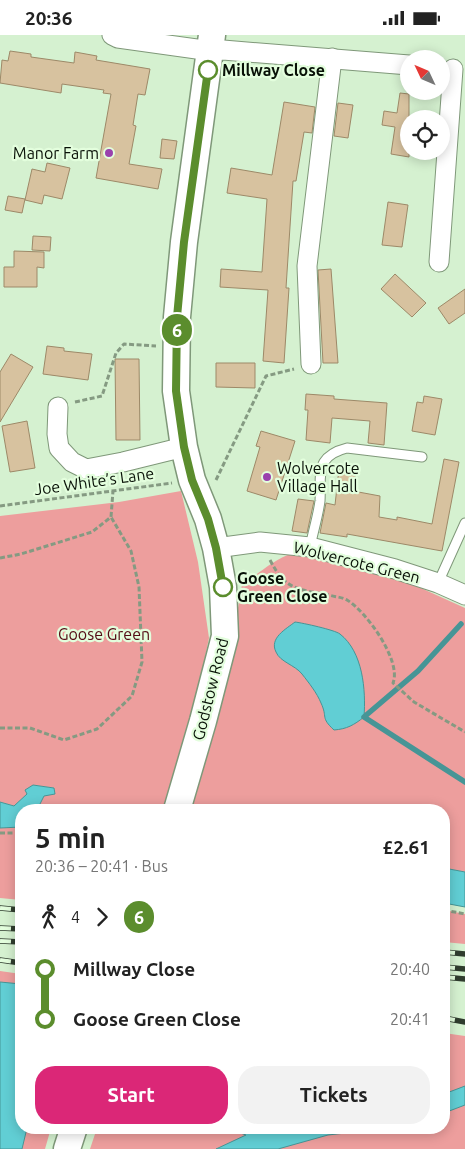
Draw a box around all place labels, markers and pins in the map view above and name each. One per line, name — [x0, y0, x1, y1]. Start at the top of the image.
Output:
marker: Millway Close — [198, 60, 218, 80]
place label: Millway Close — [222, 61, 325, 79]
place label: Manor Farm — [13, 144, 99, 162]
marker: Manor Farm — [103, 147, 115, 159]
place label: Wolvercote Village Hall — [277, 459, 360, 495]
marker: Wolvercote Village Hall — [261, 471, 273, 483]
place label: Goose Green Close — [237, 569, 328, 605]
marker: Goose Green Close — [213, 577, 233, 597]

